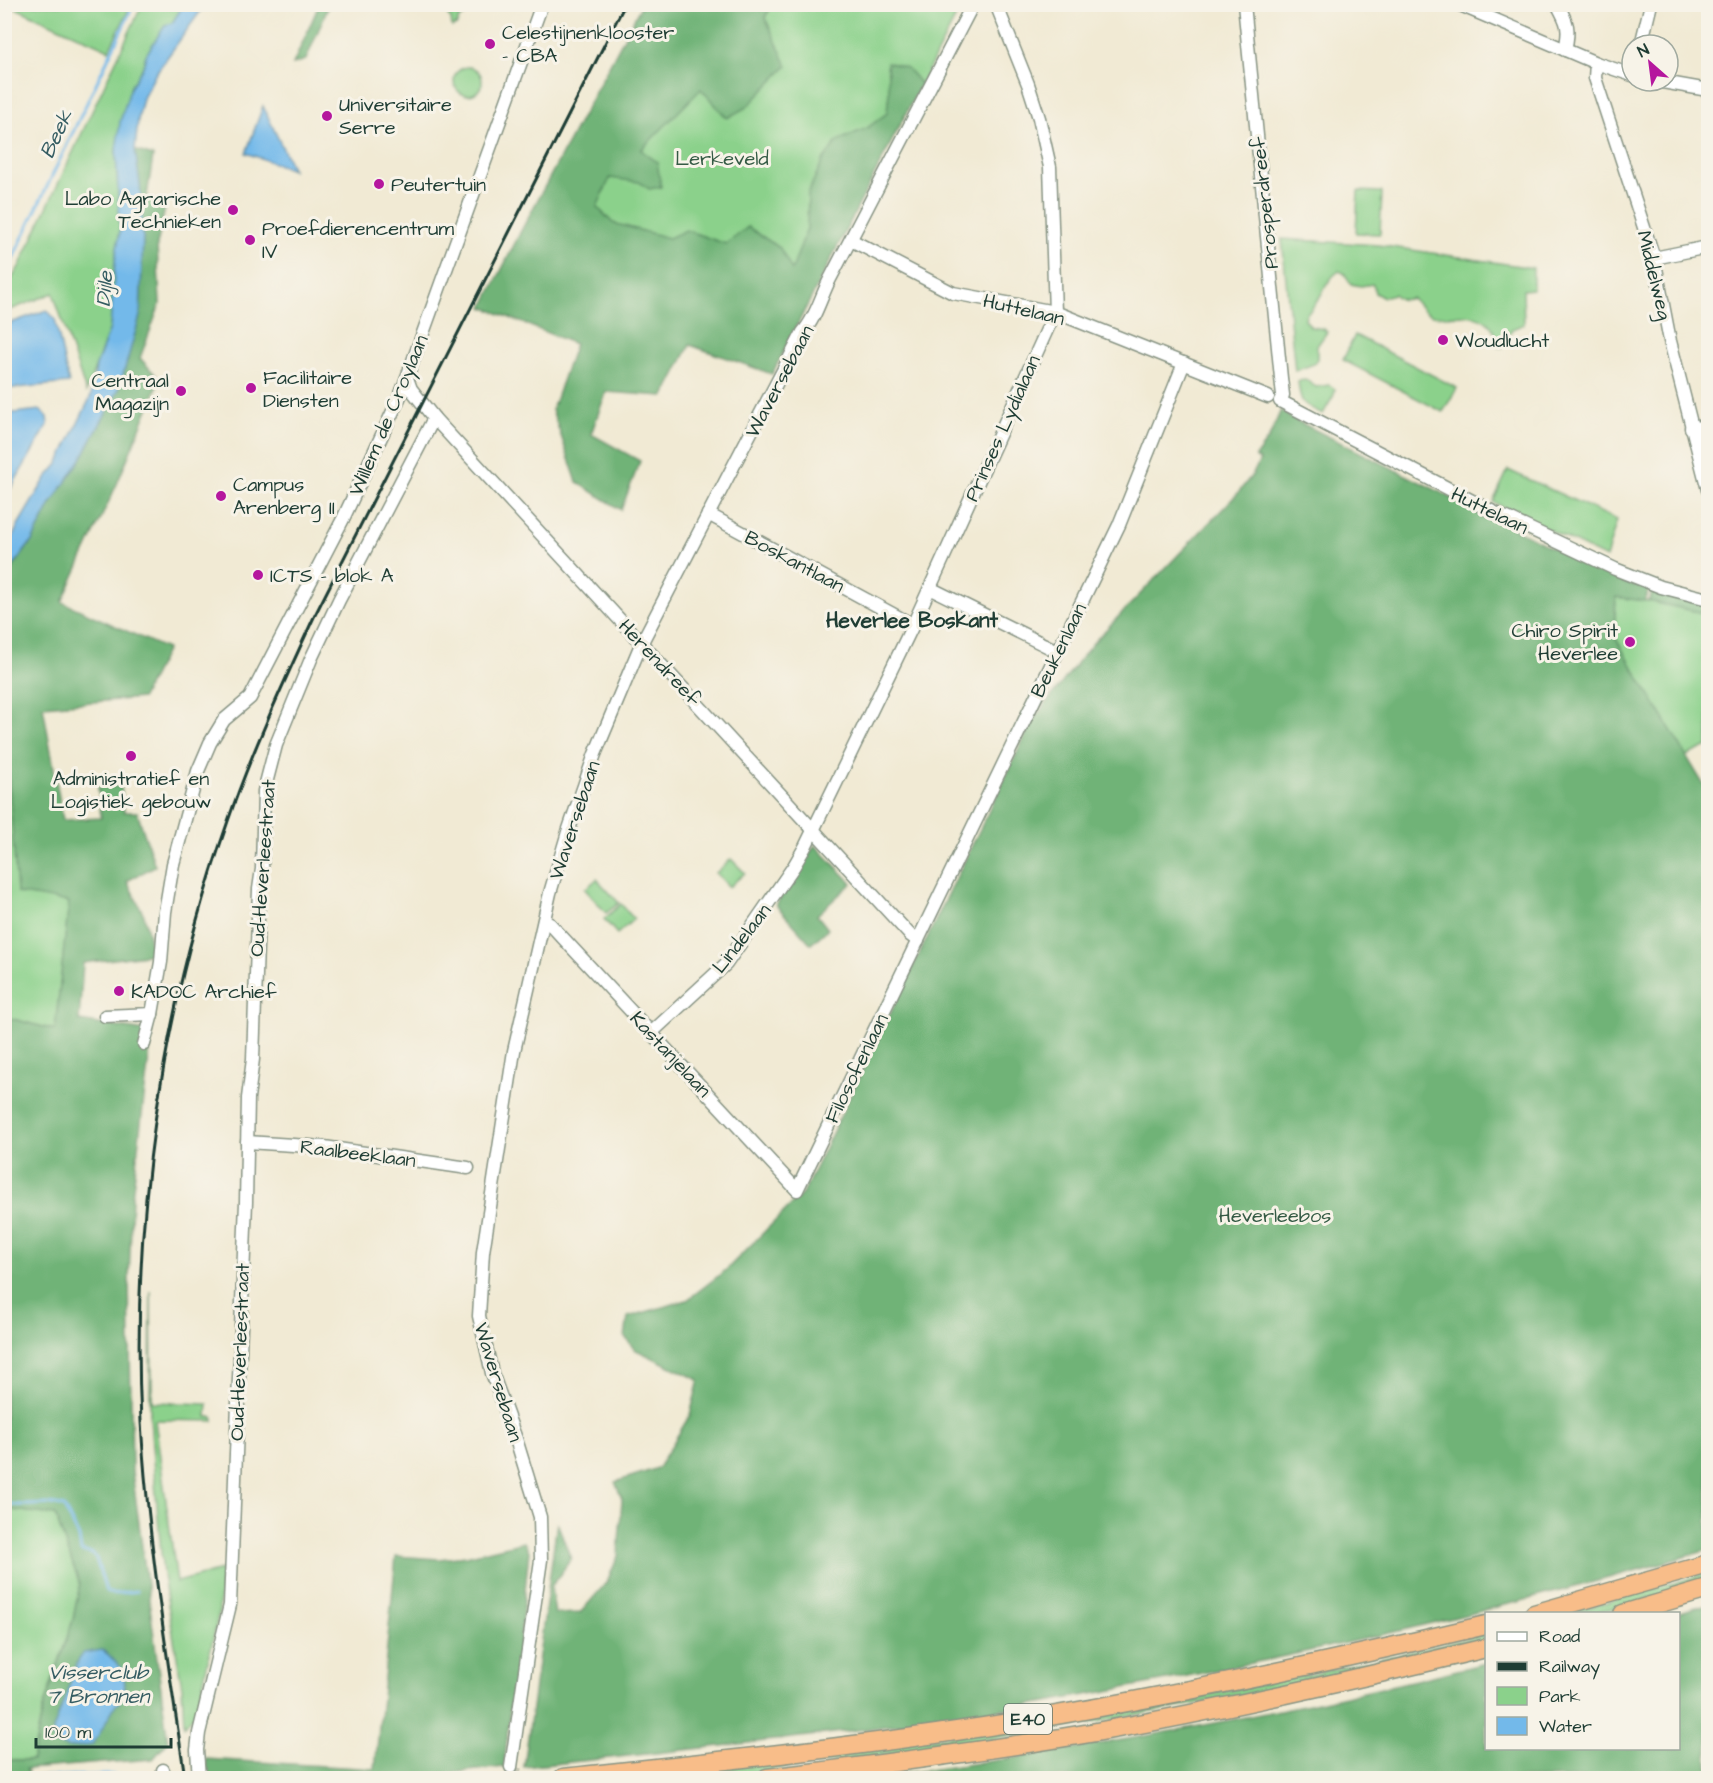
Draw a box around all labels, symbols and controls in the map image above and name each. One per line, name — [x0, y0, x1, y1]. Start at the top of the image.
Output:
place label: Celestijnenklooster - CBA — [502, 19, 674, 70]
north arrow — [1620, 33, 1680, 93]
marker: Celestijnenklooster - CBA — [483, 37, 497, 51]
text: N — [1634, 39, 1653, 63]
place label: Universitaire Serre — [339, 91, 452, 142]
water label: Beek — [33, 104, 81, 163]
marker: Universitaire Serre — [320, 109, 334, 123]
street label: Prosperdreef — [1244, 135, 1286, 270]
park label: Lerkeveld — [675, 145, 769, 173]
place label: Peutertuin — [391, 171, 486, 199]
marker: Peutertuin — [372, 177, 386, 191]
place label: Labo Agrarische Technieken — [65, 185, 221, 236]
marker: Labo Agrarische Technieken — [226, 203, 240, 217]
place label: Proefdierencentrum IV — [262, 215, 454, 266]
street label: Middelweg — [1628, 228, 1679, 323]
marker: Proefdierencentrum IV — [243, 233, 257, 247]
water label: Dijle — [89, 269, 120, 308]
street label: Huttelaan — [980, 287, 1067, 333]
street label: Waversebaan — [738, 320, 821, 443]
place label: Woudlucht — [1455, 327, 1549, 355]
street label: Willem de Croylaan — [342, 331, 436, 501]
marker: Woudlucht — [1436, 333, 1450, 347]
street label: Prinses Lydialaan — [958, 351, 1049, 506]
place label: Facilitaire Diensten — [263, 364, 352, 415]
place label: Centraal Magazijn — [91, 367, 169, 419]
marker: Facilitaire Diensten — [244, 381, 258, 395]
marker: Centraal Magazijn — [174, 384, 188, 398]
place label: Campus Arenberg II — [233, 471, 335, 523]
street label: Huttelaan — [1446, 480, 1533, 542]
marker: Campus Arenberg II — [214, 489, 228, 503]
street label: Boskantlaan — [740, 524, 849, 600]
place label: ICTS - blok A — [270, 562, 394, 590]
marker: ICTS - blok A — [251, 568, 265, 582]
street label: Beukenlaan — [1024, 599, 1094, 702]
district label: Heverlee Boskant — [826, 606, 999, 635]
street label: Herendreef — [612, 613, 707, 712]
place label: Chiro Spirit Heverlee — [1511, 617, 1618, 668]
marker: Chiro Spirit Heverlee — [1623, 635, 1637, 649]
marker: Administratief en Logistiek gebouw — [124, 749, 138, 763]
street label: Waversebaan — [543, 757, 607, 883]
place label: Administratief en Logistiek gebouw — [51, 765, 211, 817]
street label: Oud-Heverleestraat — [243, 779, 283, 958]
street label: Lindelaan — [706, 898, 778, 979]
place label: KADOC Archief — [131, 978, 277, 1006]
marker: KADOC Archief — [112, 984, 126, 998]
street label: Kastanjelaan — [623, 1005, 717, 1104]
street label: Filosofenlaan — [818, 1009, 896, 1128]
street label: Raalbeeklaan — [298, 1133, 417, 1175]
park label: Heverleebos — [1219, 1202, 1331, 1230]
street label: Oud-Heverleestraat — [223, 1263, 257, 1441]
street label: Waversebaan — [467, 1319, 530, 1446]
legend — [1485, 1612, 1680, 1750]
text: Road — [1539, 1624, 1580, 1649]
text: Railway — [1539, 1654, 1600, 1680]
water label: Visserclub 7 Bronnen — [47, 1658, 151, 1711]
text: Park — [1539, 1684, 1581, 1709]
road number: E40 — [1004, 1704, 1052, 1734]
scale bar — [36, 1711, 171, 1749]
text: Water — [1539, 1714, 1592, 1739]
text: 100 m — [45, 1720, 91, 1745]

